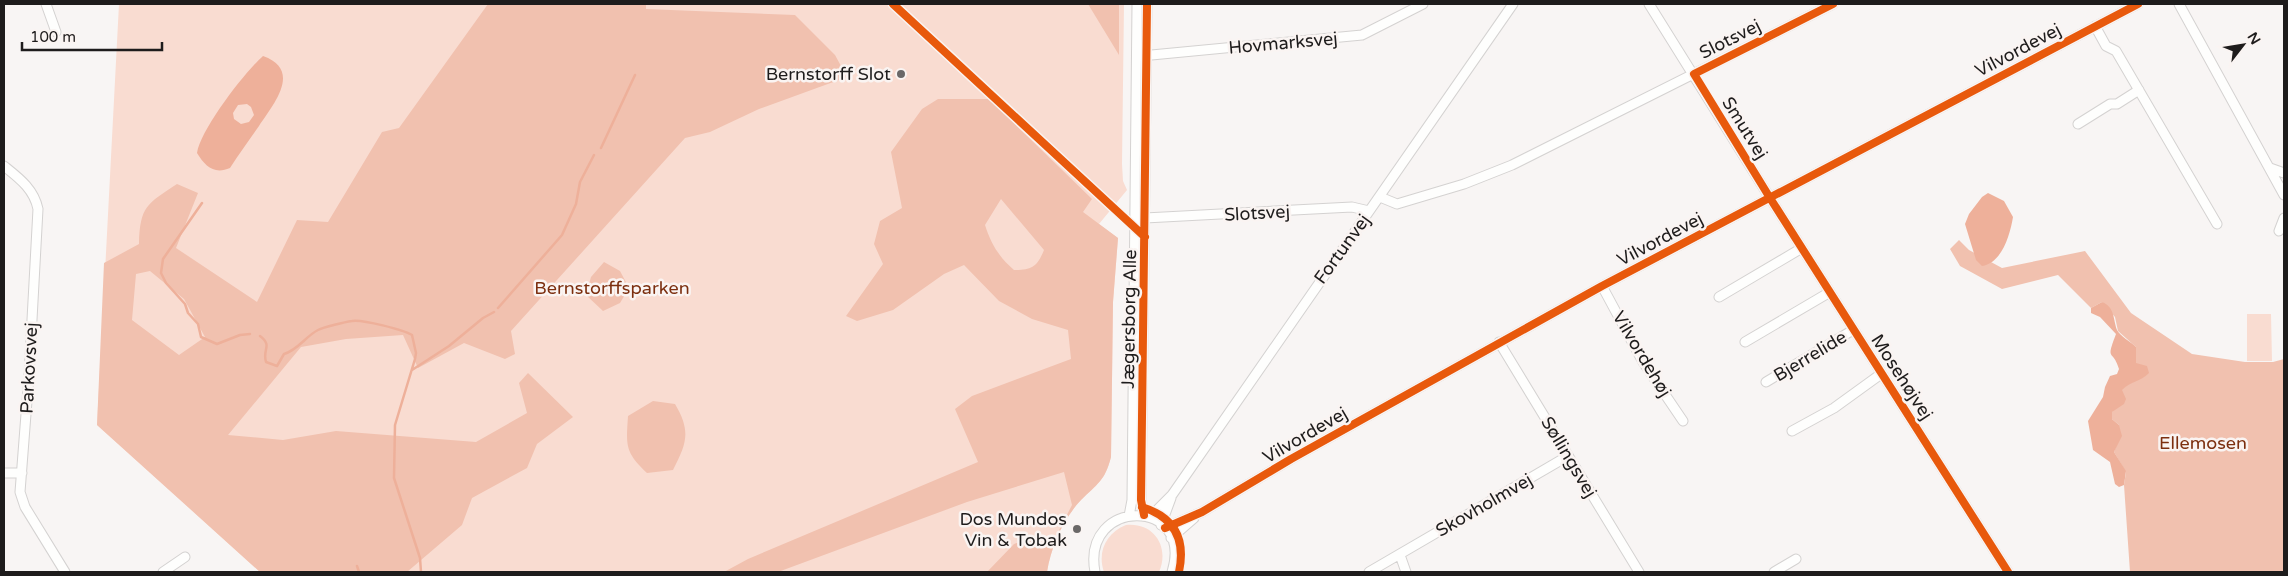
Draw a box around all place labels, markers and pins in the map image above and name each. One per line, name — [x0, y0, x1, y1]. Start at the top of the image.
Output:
place label: Bernstorff Slot — [766, 63, 891, 85]
marker: Bernstorff Slot — [895, 68, 907, 80]
place label: Dos Mundos Vin & Tobak — [960, 508, 1067, 551]
marker: Dos Mundos Vin & Tobak — [1071, 523, 1083, 535]

